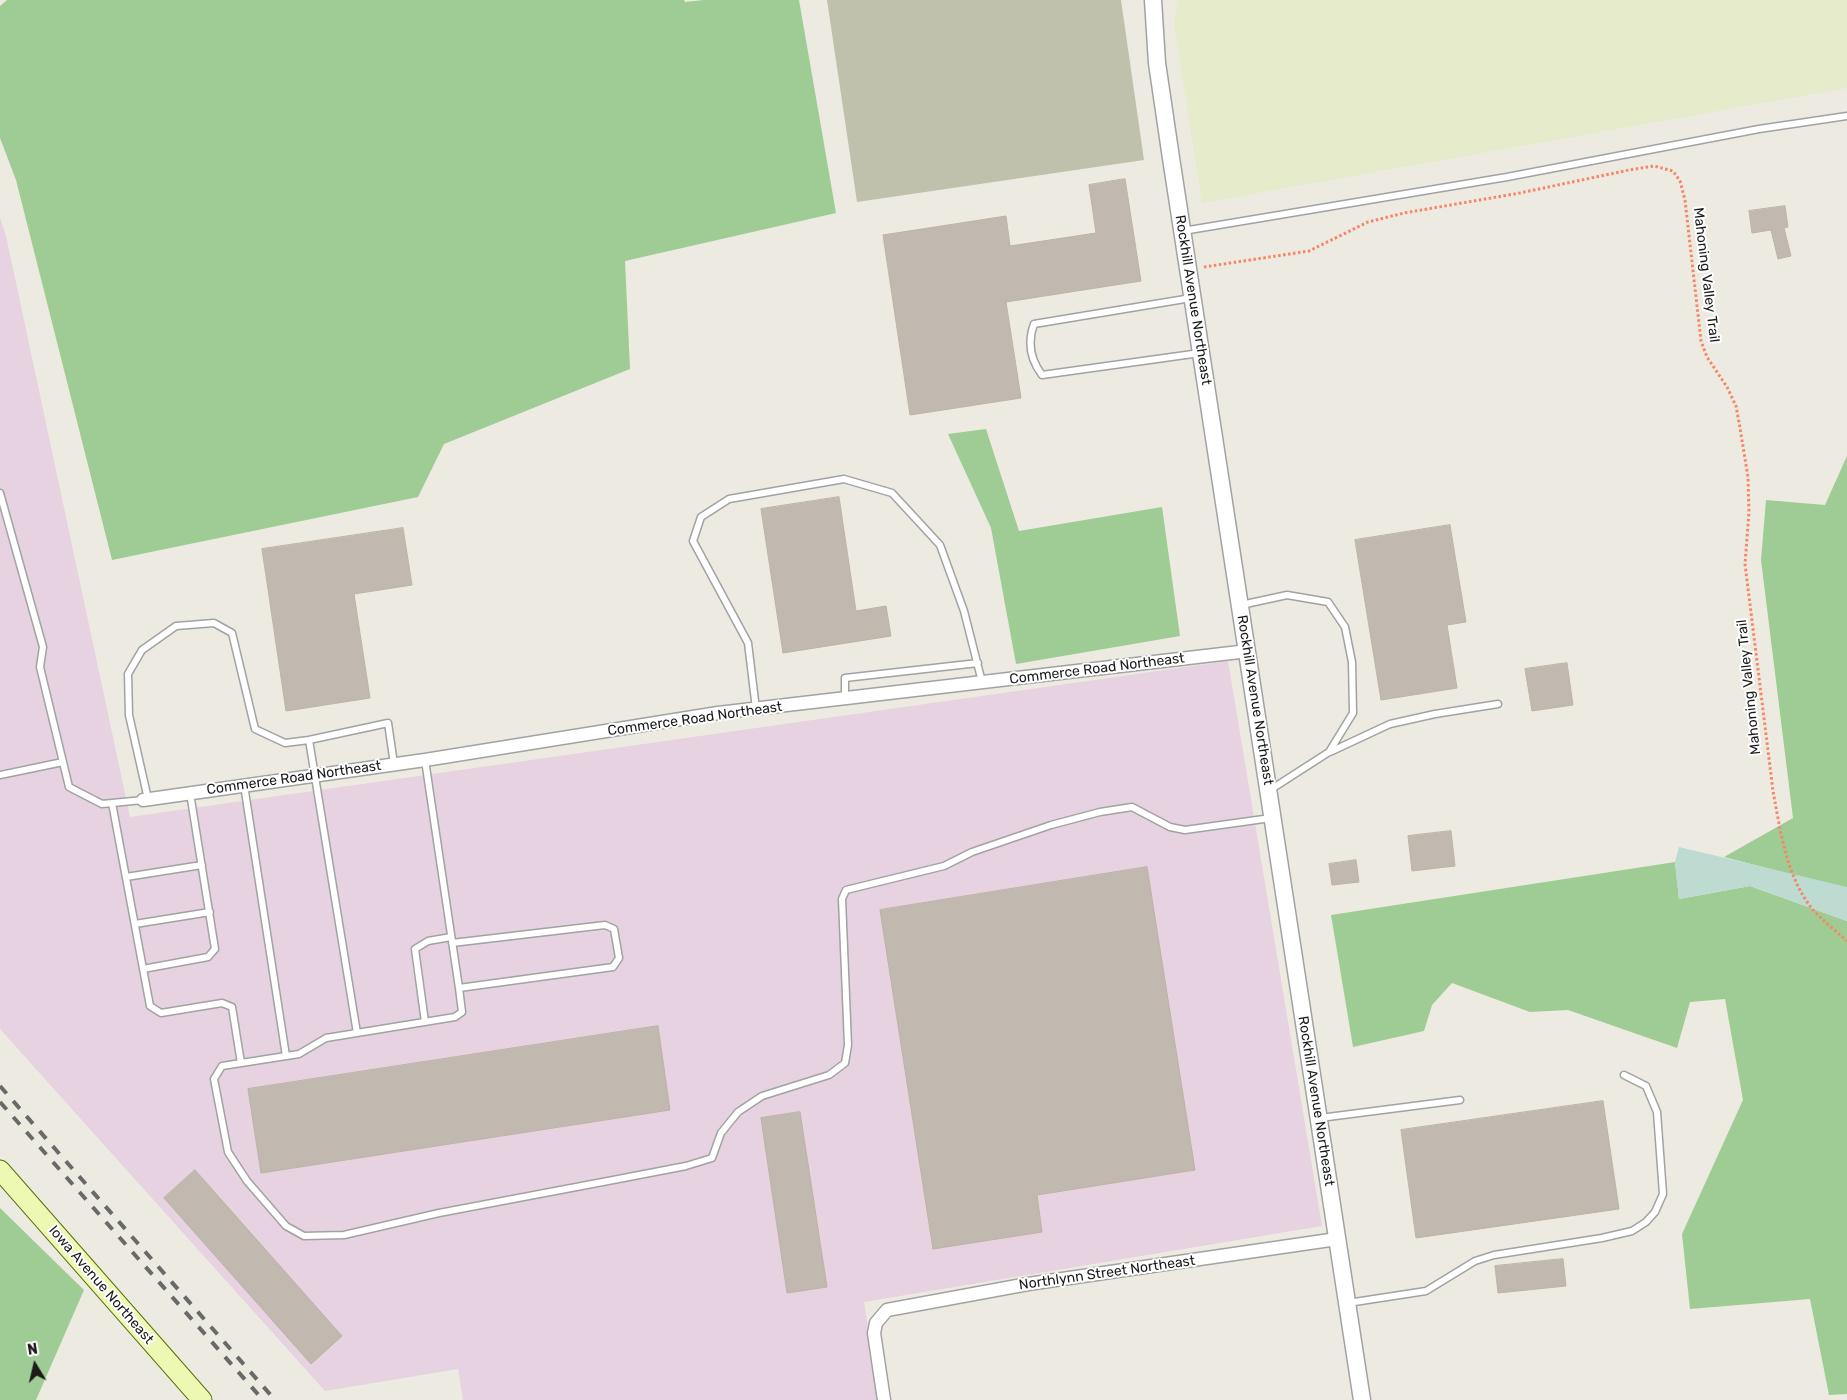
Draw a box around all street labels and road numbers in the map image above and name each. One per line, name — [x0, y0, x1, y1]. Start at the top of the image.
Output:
street label: Mahoning Valley Trail — [1689, 207, 1723, 343]
street label: Rockhill Avenue Northeast — [1171, 214, 1215, 386]
street label: Rockhill Avenue Northeast — [1233, 614, 1277, 786]
street label: Mahoning Valley Trail — [1734, 619, 1764, 755]
street label: Commerce Road Northeast — [1009, 650, 1185, 688]
street label: Commerce Road Northeast — [607, 698, 783, 740]
street label: Commerce Road Northeast — [206, 757, 382, 799]
street label: Rockhill Avenue Northeast — [1294, 1015, 1338, 1187]
street label: Iowa Avenue Northeast — [45, 1222, 157, 1348]
street label: Northlynn Street Northeast — [1018, 1252, 1196, 1294]

